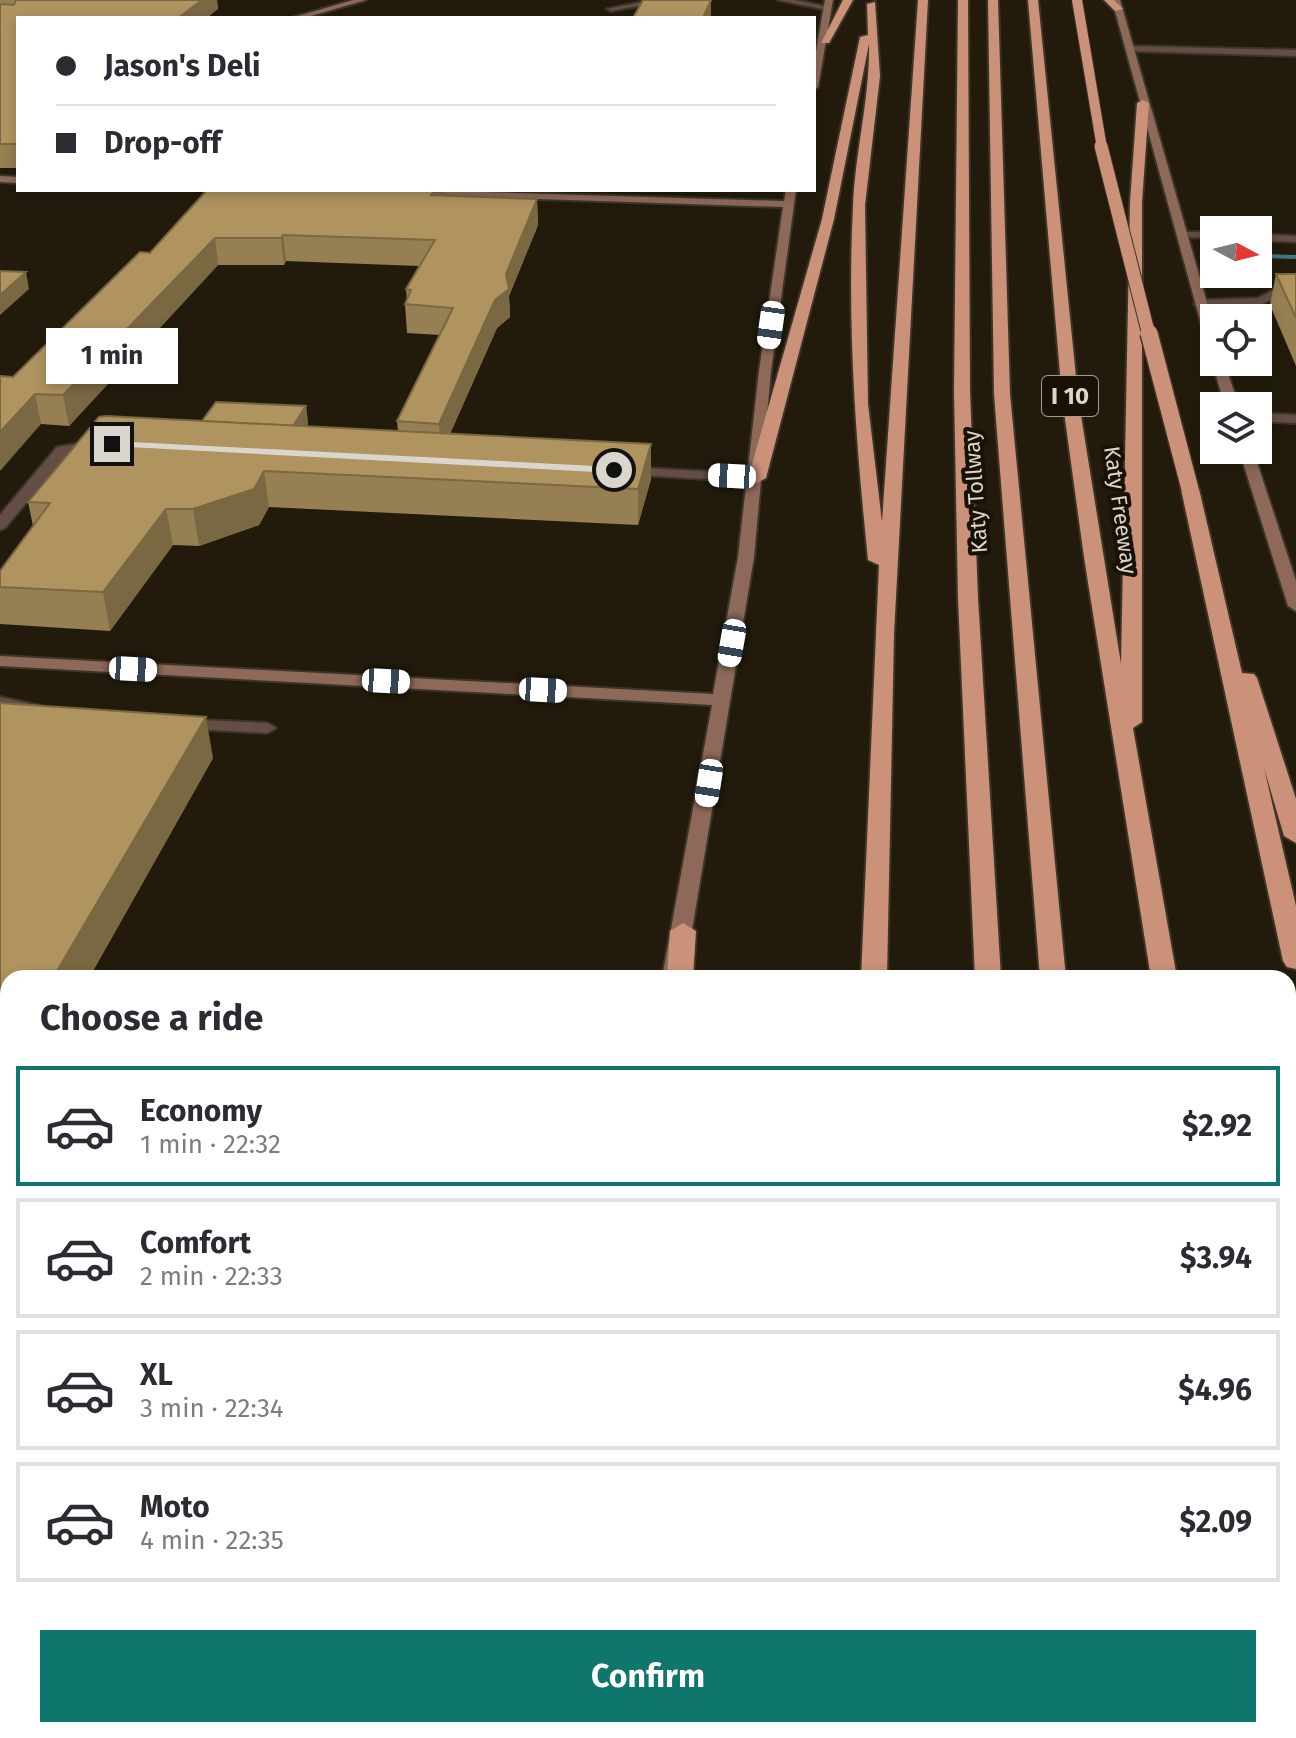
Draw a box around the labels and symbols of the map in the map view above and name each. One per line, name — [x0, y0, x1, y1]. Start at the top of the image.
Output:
north arrow — [1200, 216, 1272, 288]
car — [756, 300, 786, 350]
callout: 1 min — [46, 328, 178, 384]
road number: I 10 — [1042, 376, 1098, 416]
route end — [94, 426, 130, 462]
street label: Katy Tollway — [958, 429, 993, 554]
street label: Katy Freeway — [1098, 444, 1143, 576]
route start — [596, 452, 632, 488]
car — [707, 463, 757, 489]
car — [716, 617, 748, 669]
car — [108, 656, 158, 682]
car — [361, 668, 411, 694]
car — [518, 677, 568, 703]
car — [693, 757, 725, 809]

